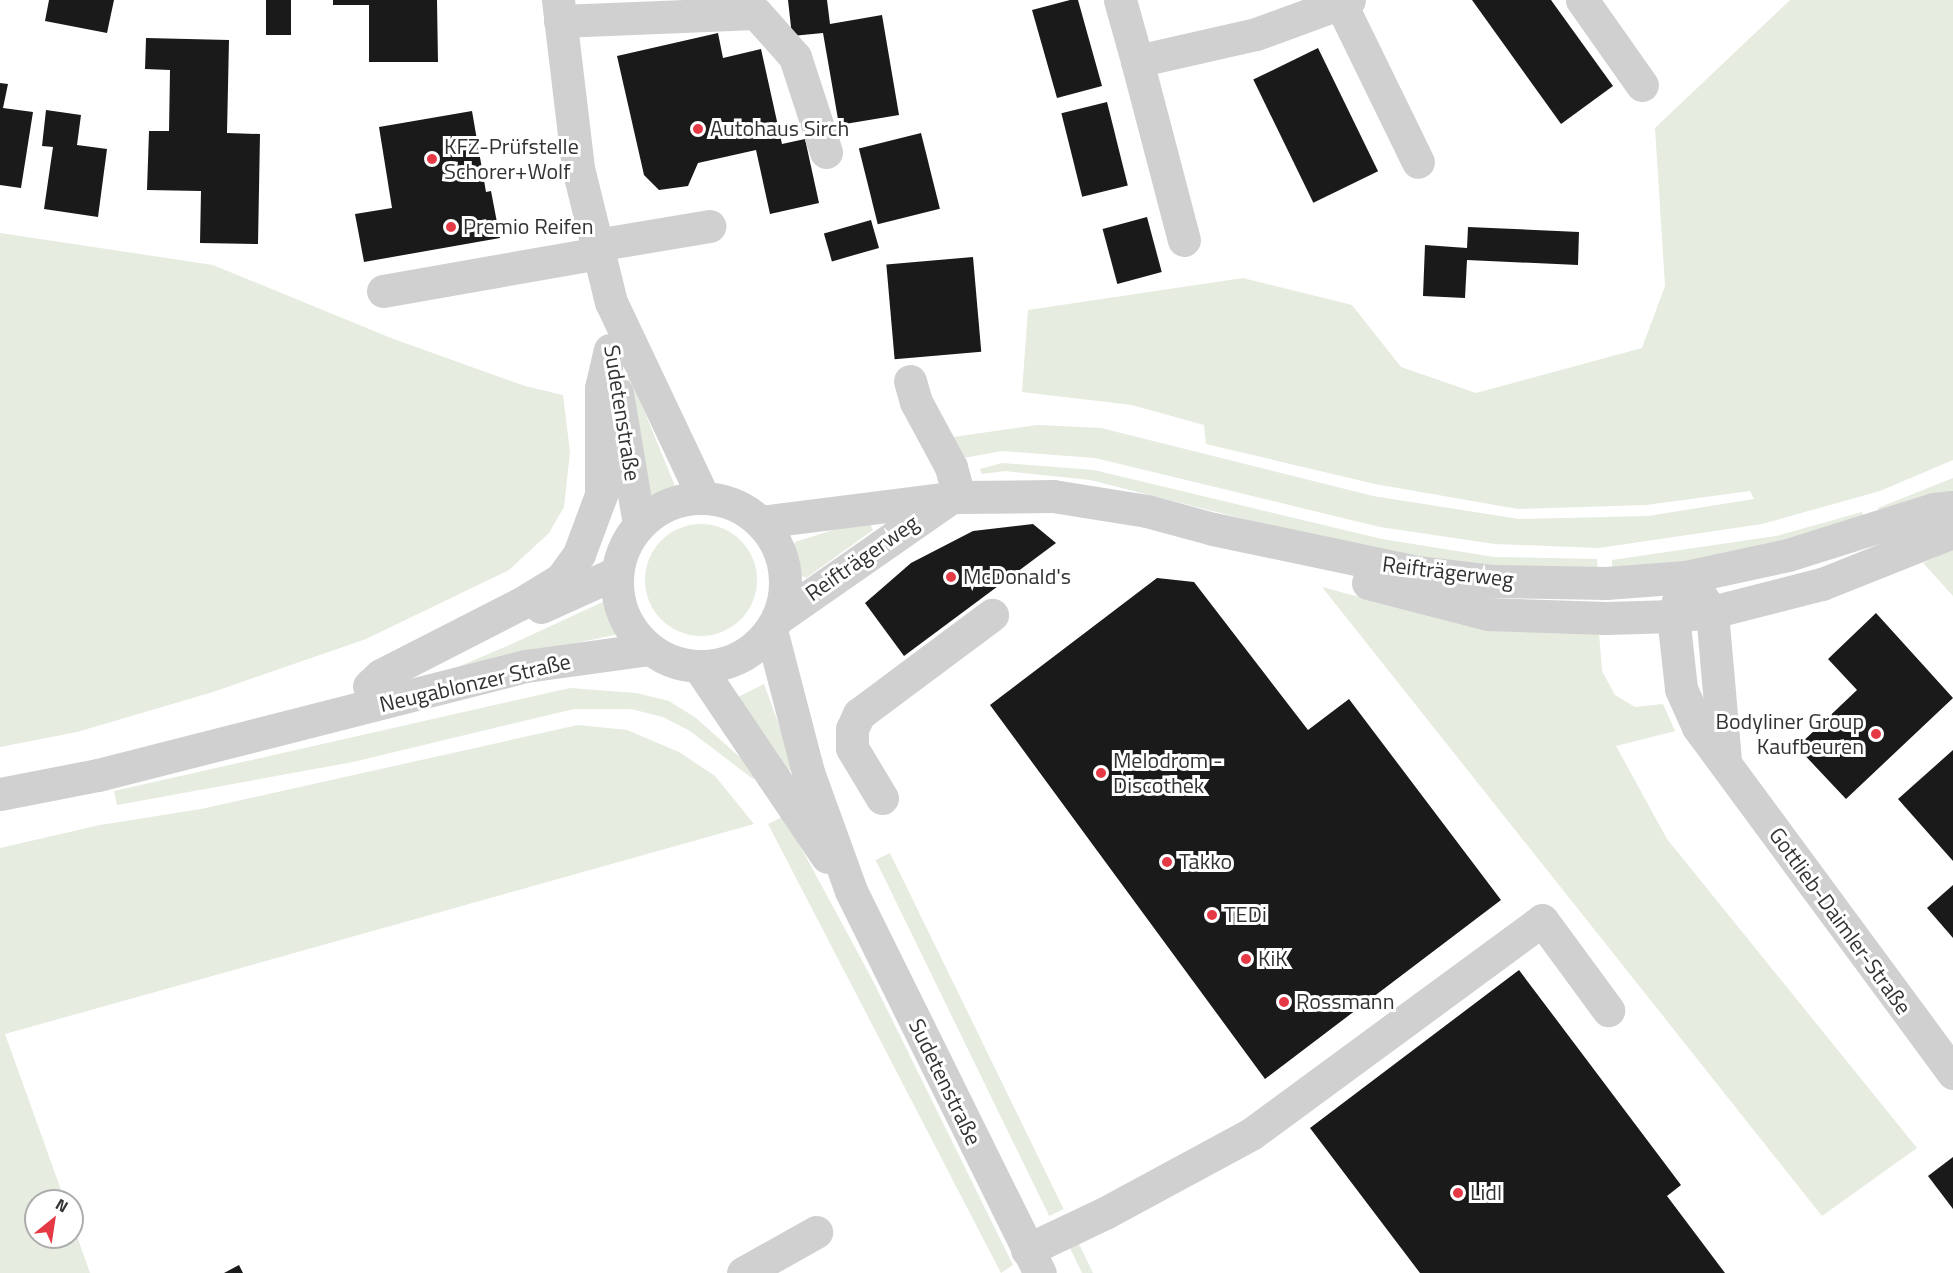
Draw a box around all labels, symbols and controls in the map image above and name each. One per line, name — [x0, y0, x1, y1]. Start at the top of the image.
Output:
place label: Autohaus Sirch — [710, 116, 849, 142]
marker: Autohaus Sirch — [691, 122, 705, 136]
place label: KFZ-Prüfstelle Schorer+Wolf — [444, 133, 579, 184]
marker: KFZ-Prüfstelle Schorer+Wolf — [425, 152, 439, 166]
place label: Premio Reifen — [463, 214, 594, 240]
marker: Premio Reifen — [444, 220, 458, 234]
street label: Sudetenstraße — [598, 343, 646, 483]
street label: Reifträgerweg — [800, 509, 924, 607]
street label: Reifträgerweg — [1381, 551, 1515, 593]
place label: McDonald's — [963, 564, 1071, 590]
marker: McDonald's — [944, 570, 958, 584]
street label: Neugablonzer Straße — [377, 648, 573, 718]
place label: Bodyliner Group Kaufbeuren — [1715, 708, 1864, 760]
marker: Bodyliner Group Kaufbeuren — [1869, 727, 1883, 741]
place label: Melodrom - Discothek — [1113, 747, 1223, 798]
marker: Melodrom - Discothek — [1094, 766, 1108, 780]
street label: Gottlieb-Daimler-Straße — [1763, 822, 1917, 1020]
place label: Takko — [1179, 849, 1232, 875]
marker: Takko — [1160, 855, 1174, 869]
place label: TEDi — [1224, 902, 1267, 928]
marker: TEDi — [1205, 908, 1219, 922]
place label: KiK — [1258, 946, 1288, 972]
marker: KiK — [1239, 952, 1253, 966]
place label: Rossmann — [1296, 989, 1394, 1015]
marker: Rossmann — [1277, 995, 1291, 1009]
street label: Sudetenstraße — [903, 1015, 987, 1149]
place label: Lidl — [1470, 1180, 1502, 1206]
marker: Lidl — [1451, 1186, 1465, 1200]
north arrow — [24, 1189, 84, 1249]
text: N — [51, 1192, 73, 1218]

